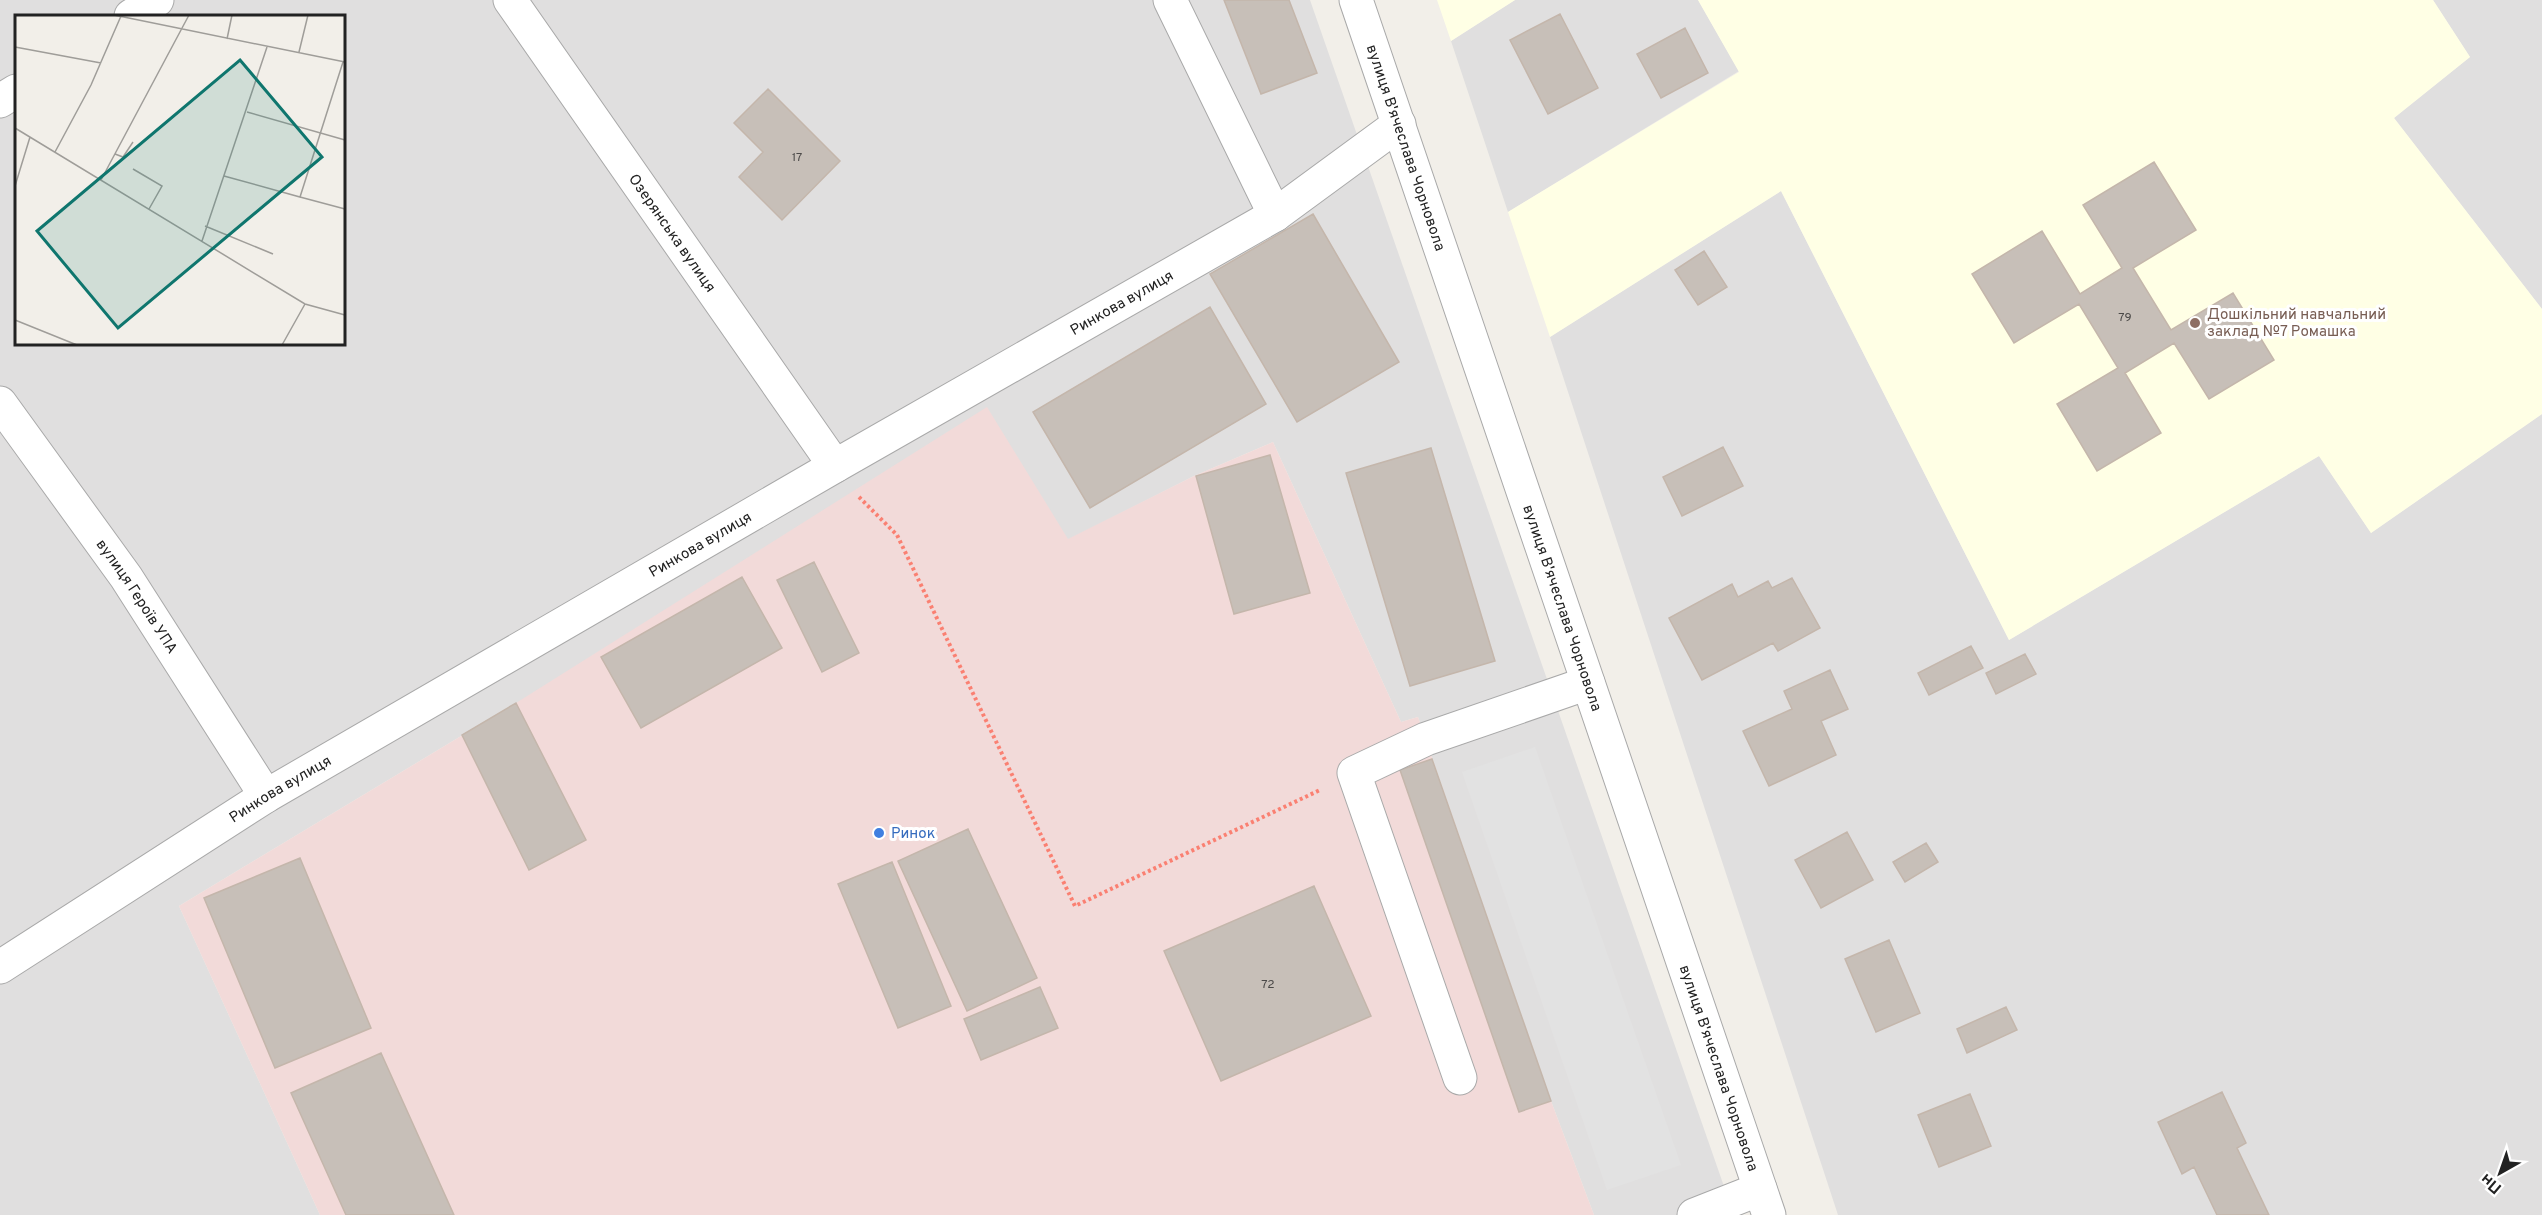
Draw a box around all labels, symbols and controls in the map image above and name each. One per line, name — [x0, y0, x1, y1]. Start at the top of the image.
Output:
inset map — [15, 15, 345, 345]
street label: вулиця В'ячеслава Чорновола — [1361, 42, 1449, 254]
house number: 17 — [792, 150, 802, 166]
street label: Озерянська вулиця — [623, 171, 719, 297]
street label: Ринкова вулиця — [1067, 267, 1177, 341]
place label: Дошкільний навчальний заклад №7 Ромашка — [2207, 306, 2386, 342]
house number: 79 — [2118, 310, 2132, 326]
marker: Дошкільний навчальний заклад №7 Ромашка — [2188, 316, 2202, 330]
street label: вулиця В'ячеслава Чорновола — [1517, 503, 1605, 714]
street label: Ринкова вулиця — [646, 508, 756, 583]
street label: вулиця Героїв УПА — [91, 536, 181, 658]
street label: Ринкова вулиця — [226, 752, 335, 828]
place label: Ринок — [891, 825, 935, 844]
marker: Ринок — [872, 826, 886, 840]
street label: вулиця В'ячеслава Чорновола — [1674, 963, 1762, 1174]
house number: 72 — [1261, 977, 1275, 993]
north arrow — [2470, 1143, 2530, 1203]
text: Пн — [2477, 1168, 2506, 1198]

